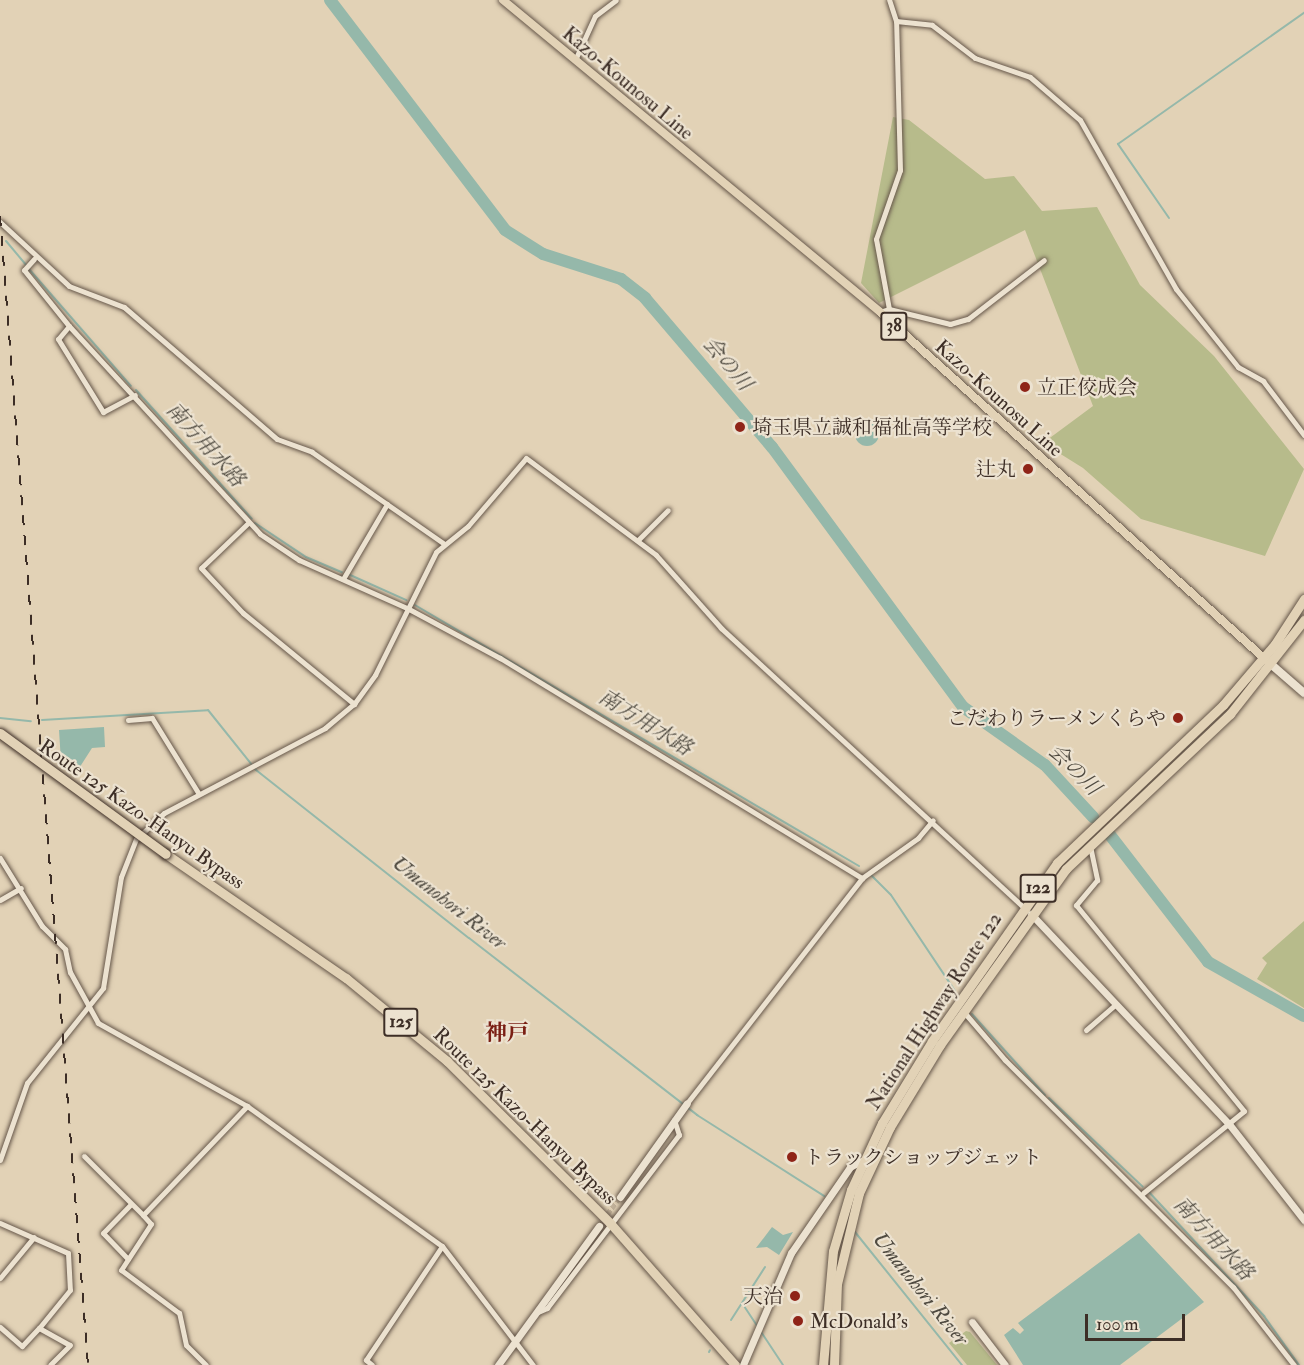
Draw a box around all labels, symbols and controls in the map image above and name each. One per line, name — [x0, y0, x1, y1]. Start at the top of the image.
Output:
street label: Kazo-Kounosu Line — [558, 21, 698, 145]
road number: 38 — [879, 311, 909, 341]
water label: 会の川 — [697, 332, 757, 396]
street label: Kazo-Kounosu Line — [930, 334, 1068, 462]
place label: 立正佼成会 — [1037, 375, 1137, 399]
marker: 立正佼成会 — [1018, 380, 1032, 394]
water label: 南方用水路 — [161, 398, 249, 492]
place label: 埼玉県立誠和福祉高等学校 — [752, 415, 992, 439]
marker: 埼玉県立誠和福祉高等学校 — [733, 420, 747, 434]
place label: 辻丸 — [976, 457, 1016, 481]
marker: 辻丸 — [1021, 462, 1035, 476]
water label: 南方用水路 — [594, 684, 696, 762]
place label: こだわりラーメンくらや — [946, 706, 1166, 730]
marker: こだわりラーメンくらや — [1171, 711, 1185, 725]
street label: Route 125 Kazo-Hanyu Bypass — [35, 734, 249, 894]
water label: 会の川 — [1043, 739, 1105, 801]
water label: Umanohori River — [387, 850, 511, 956]
road number: 122 — [1018, 873, 1058, 903]
street label: National Highway Route 122 — [861, 908, 1007, 1114]
road number: 125 — [383, 1007, 419, 1037]
district label: 神戸 — [485, 1021, 529, 1047]
street label: Route 125 Kazo-Hanyu Bypass — [428, 1022, 622, 1210]
place label: トラックショップジェット — [804, 1145, 1044, 1169]
marker: トラックショップジェット — [785, 1150, 799, 1164]
water label: 南方用水路 — [1168, 1192, 1258, 1286]
water label: Umanohori River — [867, 1227, 973, 1351]
place label: 天治 — [743, 1284, 783, 1308]
marker: 天治 — [788, 1289, 802, 1303]
scale bar — [1088, 1302, 1188, 1340]
place label: McDonald's — [810, 1309, 908, 1333]
text: 100 m — [1096, 1313, 1139, 1336]
marker: McDonald's — [791, 1314, 805, 1328]

